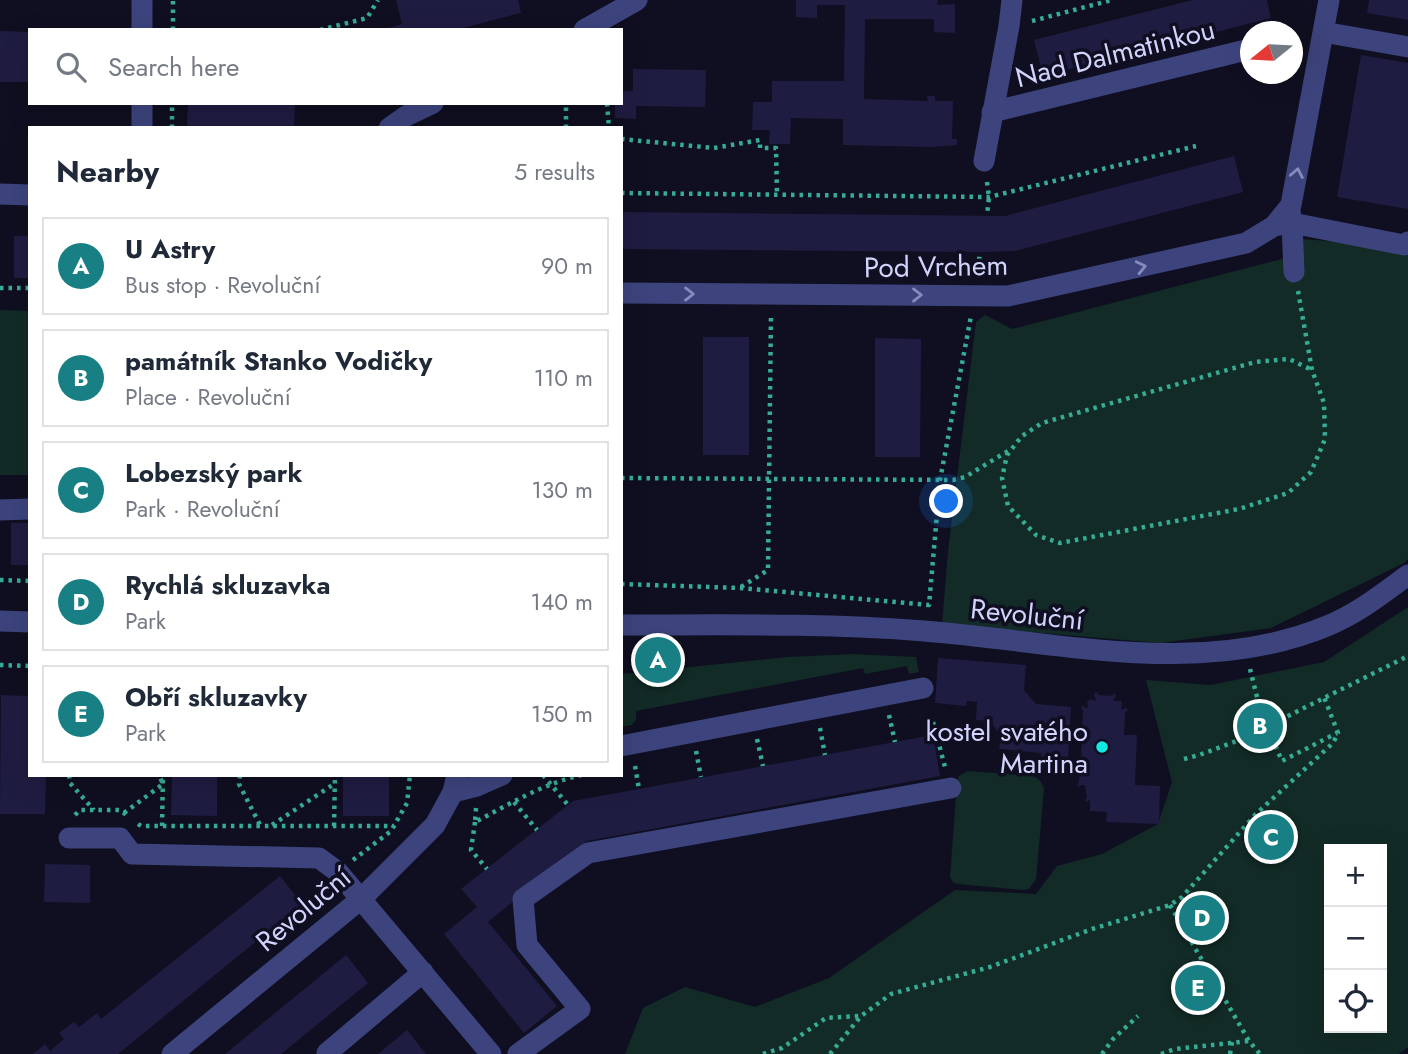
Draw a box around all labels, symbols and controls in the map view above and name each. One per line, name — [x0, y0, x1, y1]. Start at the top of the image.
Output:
street label: Nad Dalmatinkou — [1011, 9, 1219, 98]
north arrow — [1240, 21, 1303, 84]
search box — [28, 28, 623, 105]
icon: search — [52, 48, 90, 86]
text: Search here — [108, 48, 240, 86]
text: Nearby — [56, 150, 159, 193]
text: 5 results — [514, 155, 595, 189]
one-way arrow — [1289, 167, 1304, 178]
text: U Astry — [125, 230, 215, 268]
street label: Pod Vrchem — [864, 245, 1008, 288]
text: A — [73, 249, 89, 283]
text: 90 m — [541, 249, 593, 283]
one-way arrow — [1135, 260, 1147, 275]
text: Bus stop · Revoluční — [125, 268, 320, 302]
one-way arrow — [685, 286, 695, 302]
one-way arrow — [912, 287, 923, 303]
text: památník Stanko Vodičky — [125, 342, 432, 380]
text: B — [73, 361, 89, 395]
text: 110 m — [534, 361, 593, 395]
text: Place · Revoluční — [125, 380, 291, 414]
text: Lobezský park — [125, 454, 303, 492]
text: C — [73, 473, 89, 507]
text: 130 m — [531, 473, 593, 507]
your location — [929, 484, 963, 518]
text: Park · Revoluční — [125, 492, 280, 526]
text: Rychlá skluzavka — [125, 566, 331, 604]
text: D — [73, 585, 89, 619]
text: 140 m — [531, 585, 593, 619]
street label: Revoluční — [968, 588, 1087, 641]
text: Park — [125, 604, 166, 638]
pin: A — [635, 634, 681, 686]
text: Obří skluzavky — [125, 678, 307, 716]
text: E — [74, 697, 88, 731]
text: 150 m — [531, 697, 593, 731]
pin: B — [1237, 700, 1283, 752]
place label: kostel svatého Martina — [925, 711, 1088, 784]
text: Park — [125, 716, 166, 750]
marker: kostel svatého Martina — [1094, 739, 1110, 755]
pin: C — [1248, 811, 1294, 863]
map controls — [1324, 844, 1387, 1033]
button: + — [1324, 844, 1387, 907]
street label: Revoluční — [247, 856, 361, 962]
pin: D — [1179, 892, 1225, 944]
button: − — [1324, 907, 1387, 970]
pin: E — [1175, 962, 1221, 1014]
button: locate — [1324, 970, 1387, 1033]

